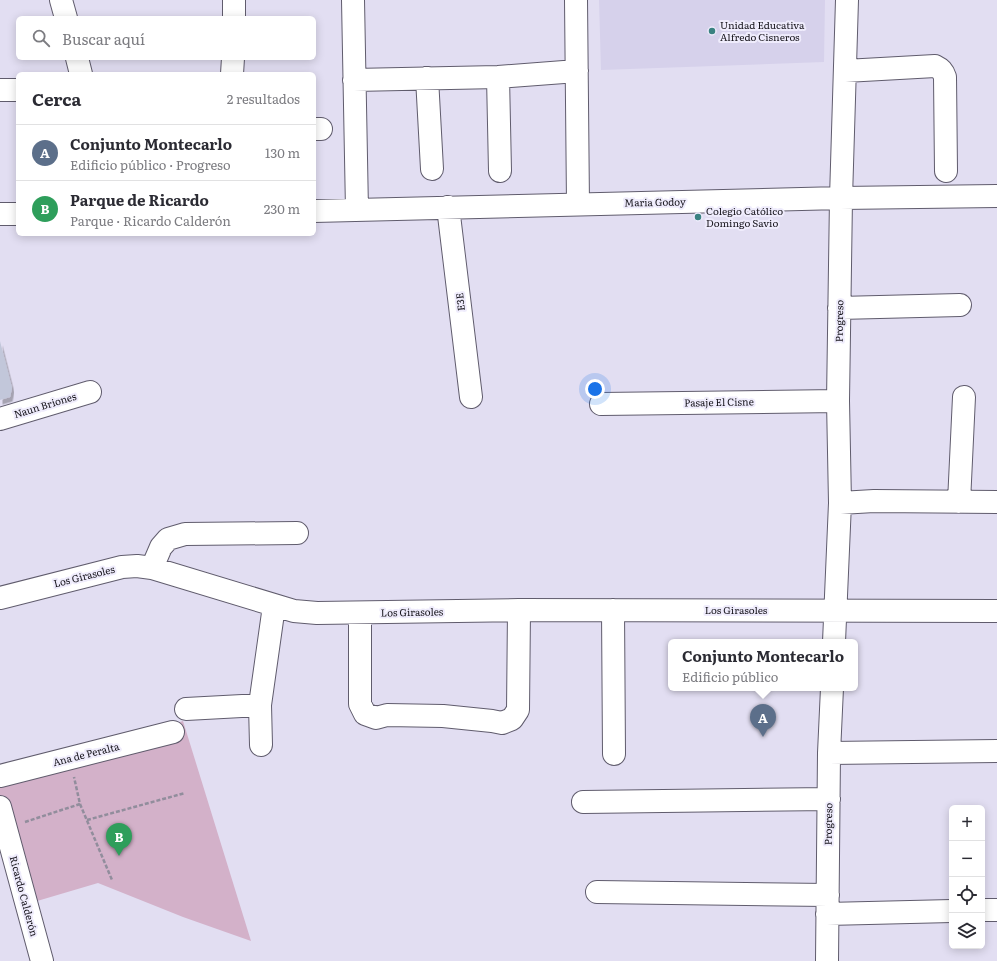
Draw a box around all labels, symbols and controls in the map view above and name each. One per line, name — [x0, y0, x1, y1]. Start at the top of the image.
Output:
search box — [16, 16, 316, 60]
place label: Unidad Educativa Alfredo Cisneros — [720, 17, 805, 44]
marker: Unidad Educativa Alfredo Cisneros — [707, 26, 717, 36]
icon: search — [30, 27, 52, 49]
text: Buscar aquí — [62, 27, 145, 50]
text: Cerca — [32, 86, 81, 111]
text: 2 resultados — [227, 89, 300, 108]
text: Conjunto Montecarlo — [70, 132, 232, 155]
text: A — [40, 143, 50, 162]
text: 130 m — [265, 143, 300, 162]
text: Edificio público · Progreso — [70, 155, 231, 174]
text: Parque de Ricardo — [70, 188, 209, 211]
street label: Maria Godoy — [624, 193, 686, 210]
text: B — [41, 199, 49, 218]
text: 230 m — [264, 199, 300, 218]
place label: Colegio Católico Domingo Savio — [706, 203, 783, 230]
text: Parque · Ricardo Calderón — [70, 211, 231, 230]
marker: Colegio Católico Domingo Savio — [693, 212, 703, 222]
street label: E3E — [451, 292, 468, 312]
street label: Progreso — [831, 300, 846, 342]
your location — [585, 379, 605, 399]
street label: Naun Briones — [12, 388, 78, 421]
street label: Pasaje El Cisne — [684, 393, 754, 410]
street label: Los Girasoles — [52, 561, 116, 590]
street label: Los Girasoles — [705, 602, 768, 617]
street label: Los Girasoles — [381, 603, 444, 620]
popup — [668, 639, 858, 691]
text: Conjunto Montecarlo — [682, 644, 844, 667]
text: Edificio público — [682, 667, 778, 686]
pin: A — [750, 704, 776, 737]
street label: Ana de Peralta — [51, 738, 121, 769]
street label: Progreso — [820, 803, 835, 845]
map controls — [949, 805, 985, 949]
button: + — [949, 805, 985, 841]
pin: B — [106, 823, 132, 856]
button: − — [949, 841, 985, 877]
street label: Ricardo Calderón — [6, 854, 43, 938]
button: locate — [949, 877, 985, 913]
button: layers — [949, 913, 985, 949]

